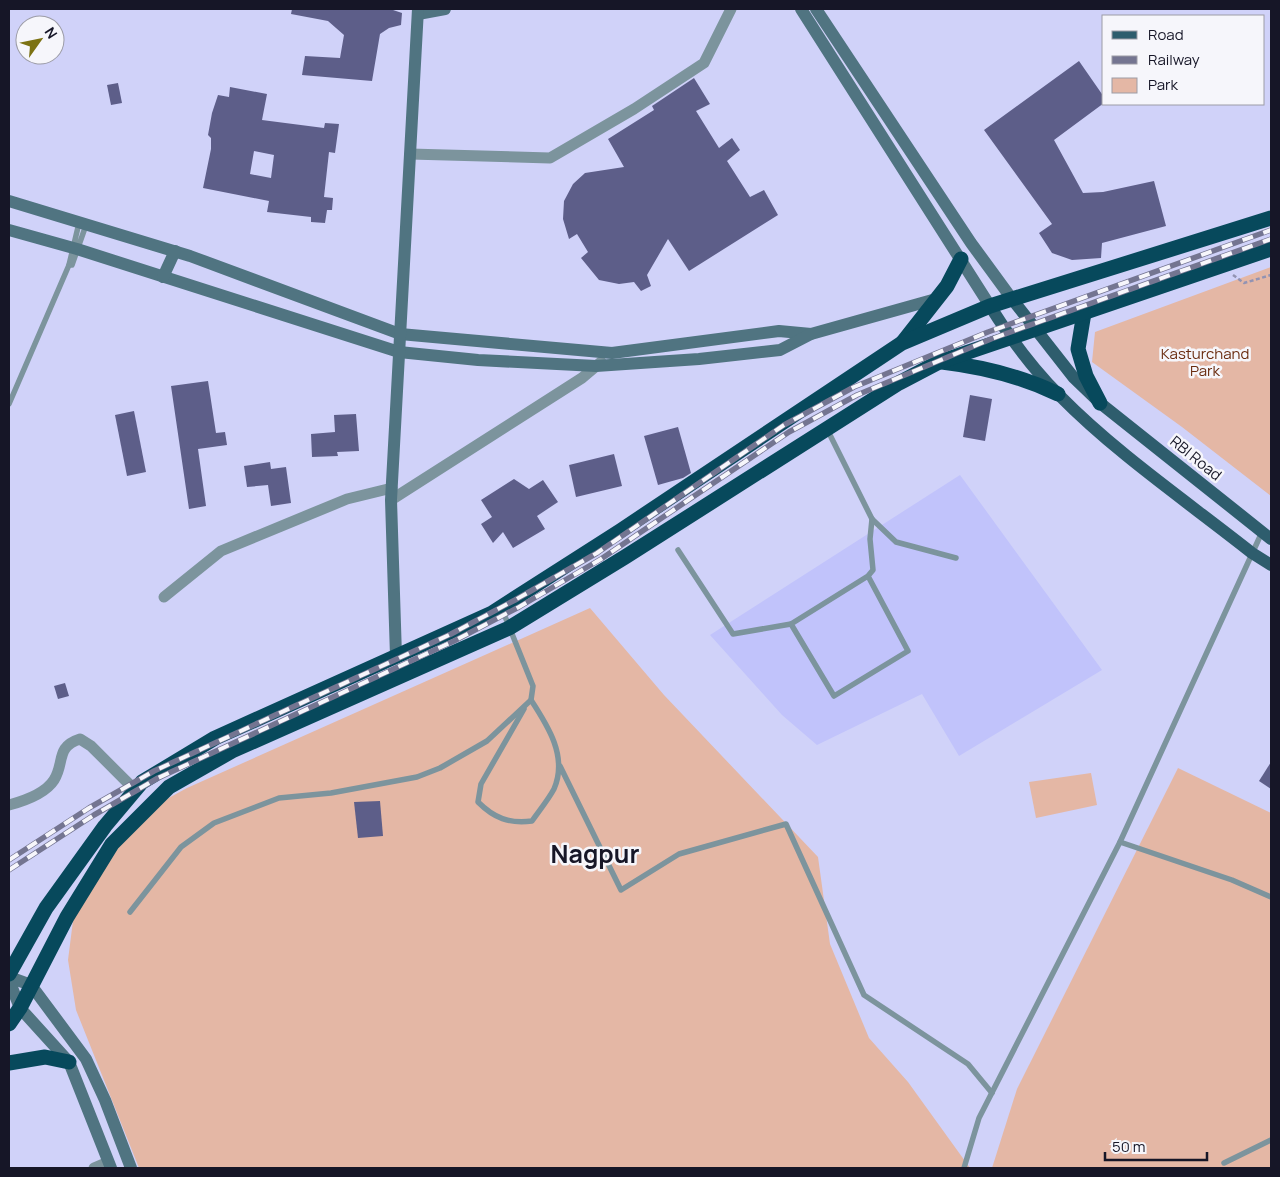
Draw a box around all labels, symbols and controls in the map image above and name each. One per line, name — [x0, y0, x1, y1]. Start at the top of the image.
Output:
north arrow — [15, 15, 65, 65]
legend — [1102, 15, 1265, 105]
text: N — [41, 23, 62, 42]
text: Road — [1148, 24, 1184, 45]
text: Railway — [1148, 49, 1200, 70]
text: Park — [1148, 74, 1178, 95]
park label: Kasturchand Park — [1161, 343, 1249, 381]
street label: RBI Road — [1166, 431, 1226, 485]
district label: Nagpur — [551, 836, 639, 871]
scale bar — [1105, 1130, 1208, 1162]
text: 50 m — [1112, 1136, 1146, 1157]

